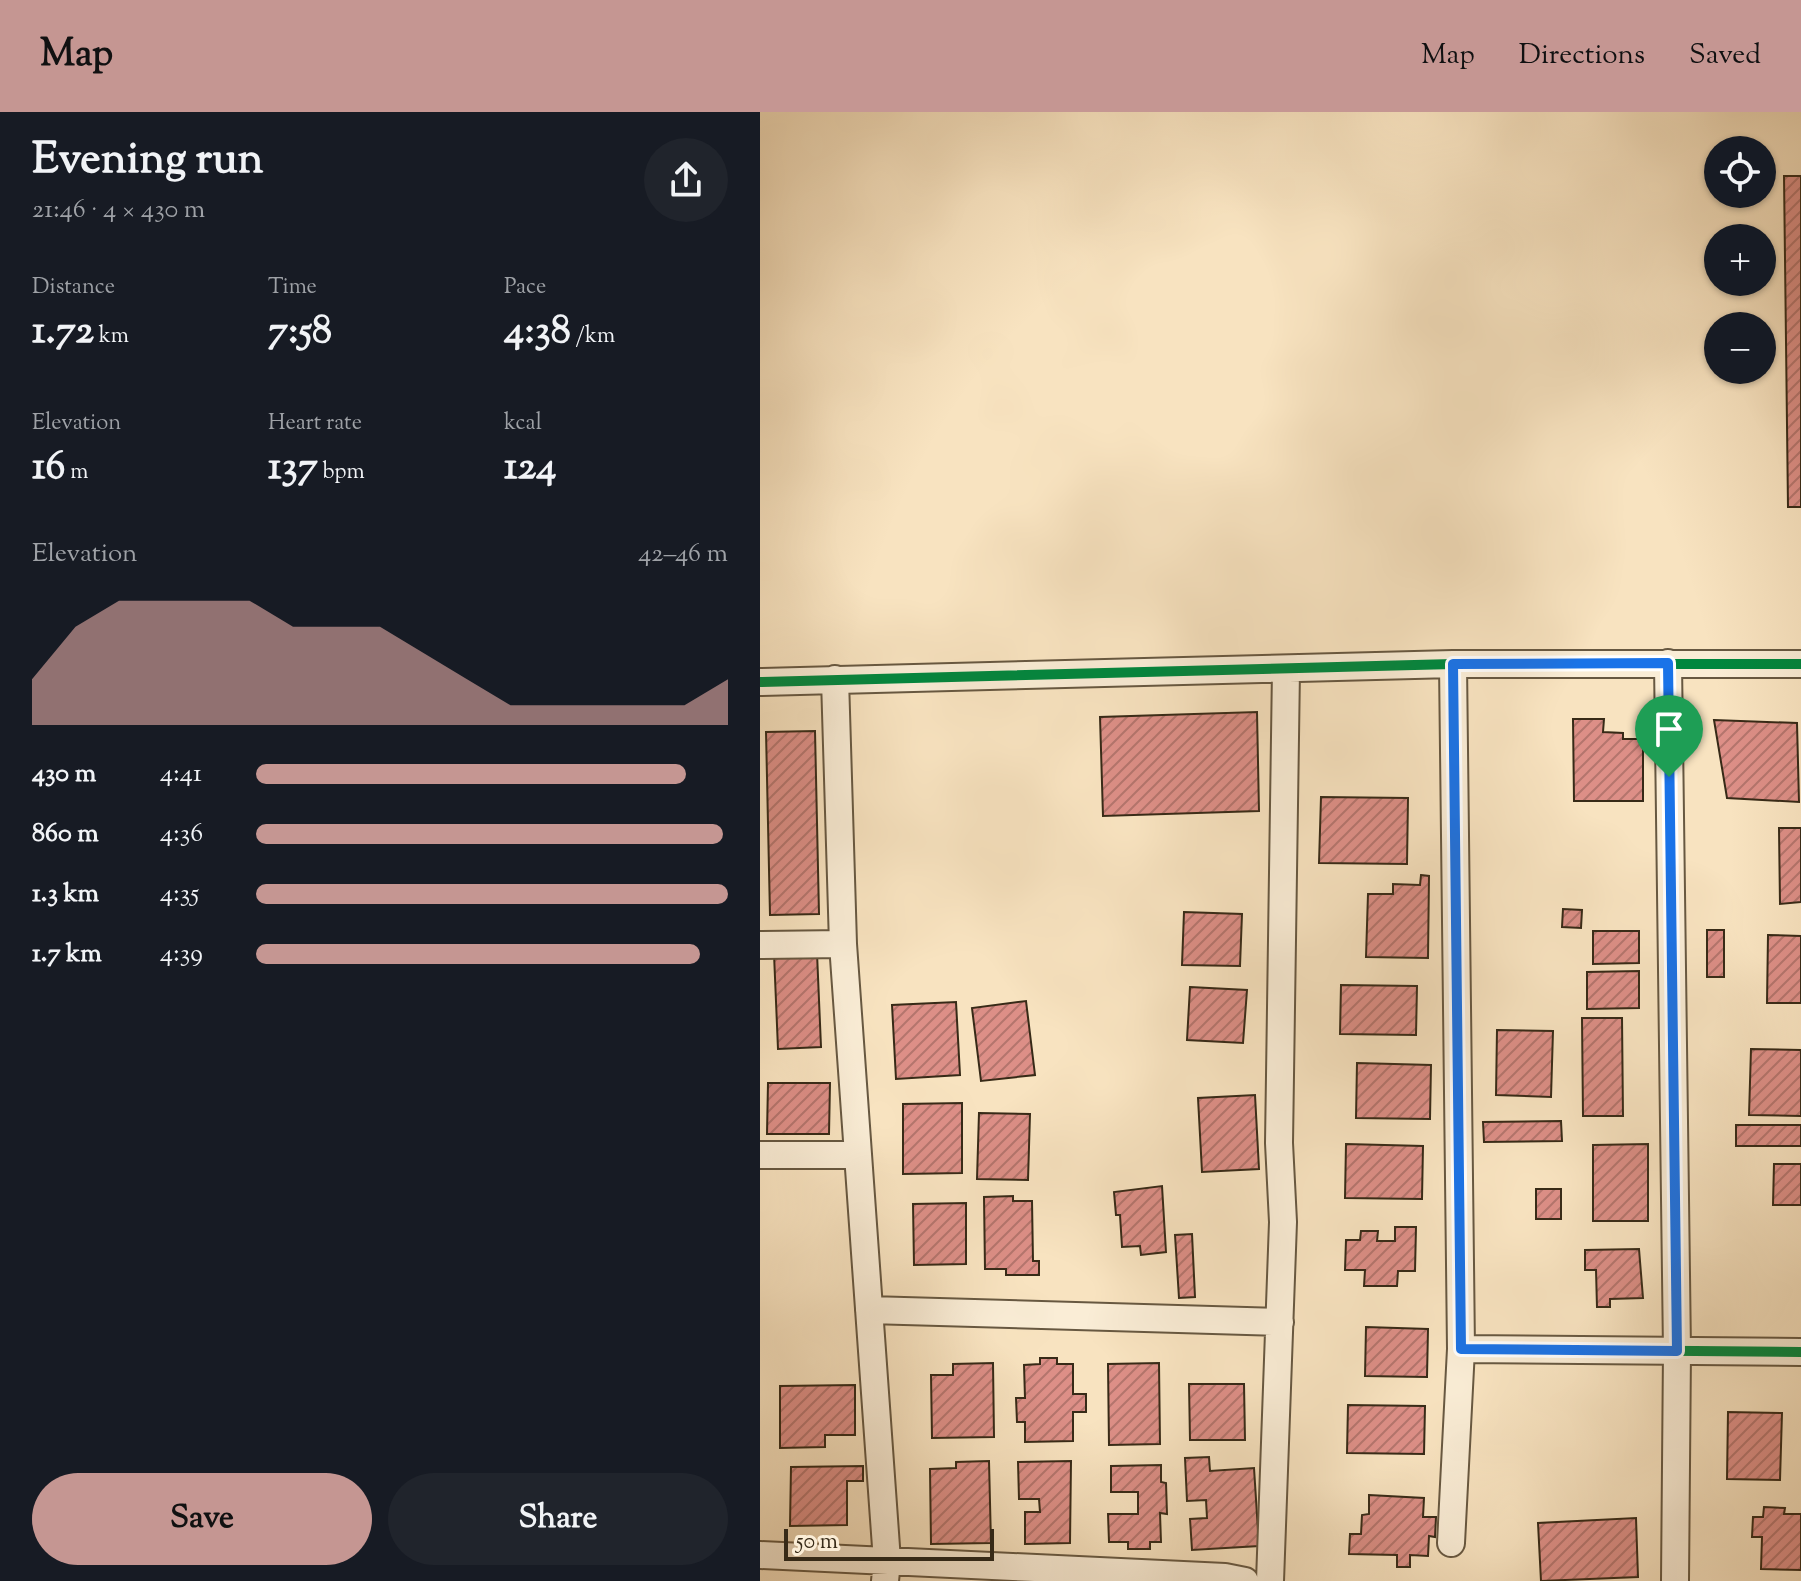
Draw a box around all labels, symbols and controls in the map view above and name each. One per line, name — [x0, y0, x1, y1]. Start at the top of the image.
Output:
text: Map — [40, 29, 113, 83]
text: Map — [1421, 36, 1475, 76]
text: Directions — [1519, 36, 1645, 76]
text: Saved — [1689, 36, 1761, 76]
text: Evening run — [32, 130, 264, 193]
map controls — [1704, 136, 1776, 384]
button: locate — [1704, 136, 1776, 208]
button: share — [644, 138, 728, 222]
text: 21:46 · 4 × 430 m — [32, 192, 205, 229]
button: + — [1704, 224, 1776, 296]
text: Distance — [32, 272, 115, 304]
text: Time — [268, 272, 317, 304]
text: Pace — [504, 272, 546, 304]
text: 1.72 — [32, 304, 94, 361]
text: 7:58 — [268, 304, 332, 361]
text: 4:38 — [504, 304, 571, 361]
button: − — [1704, 312, 1776, 384]
text: km — [94, 321, 129, 353]
text: /km — [571, 321, 615, 353]
text: Elevation — [32, 408, 121, 440]
text: Heart rate — [268, 408, 362, 440]
text: kcal — [504, 408, 542, 440]
text: 16 — [32, 440, 65, 497]
text: 137 — [268, 440, 318, 497]
text: 124 — [504, 440, 556, 497]
text: m — [65, 457, 88, 489]
text: bpm — [318, 457, 365, 489]
text: Elevation — [32, 536, 137, 573]
text: 42–46 m — [638, 536, 728, 573]
pin — [1635, 695, 1703, 777]
icon: arrive — [1647, 707, 1691, 751]
text: 430 m — [32, 756, 96, 793]
text: 4:41 — [160, 756, 202, 793]
text: 860 m — [32, 816, 99, 853]
text: 4:36 — [160, 816, 203, 853]
text: 1.3 km — [32, 876, 99, 913]
text: 4:35 — [160, 876, 199, 913]
text: 1.7 km — [32, 936, 102, 973]
text: 4:39 — [160, 936, 203, 973]
button: Save — [32, 1473, 372, 1565]
button: Share — [388, 1473, 728, 1565]
scale bar — [784, 1525, 994, 1561]
text: 50 m — [796, 1527, 838, 1559]

